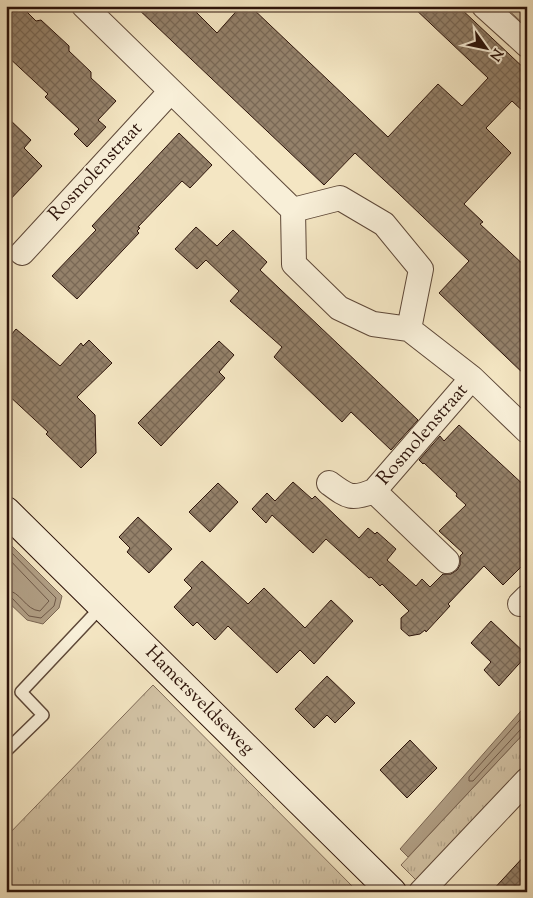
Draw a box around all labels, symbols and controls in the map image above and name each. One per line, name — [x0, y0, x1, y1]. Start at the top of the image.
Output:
north arrow — [460, 22, 510, 72]
text: N — [484, 44, 507, 64]
street label: Rosmolenstraat — [43, 116, 149, 228]
street label: Rosmolenstraat — [371, 378, 475, 492]
street label: Hamersveldseweg — [138, 640, 260, 762]

